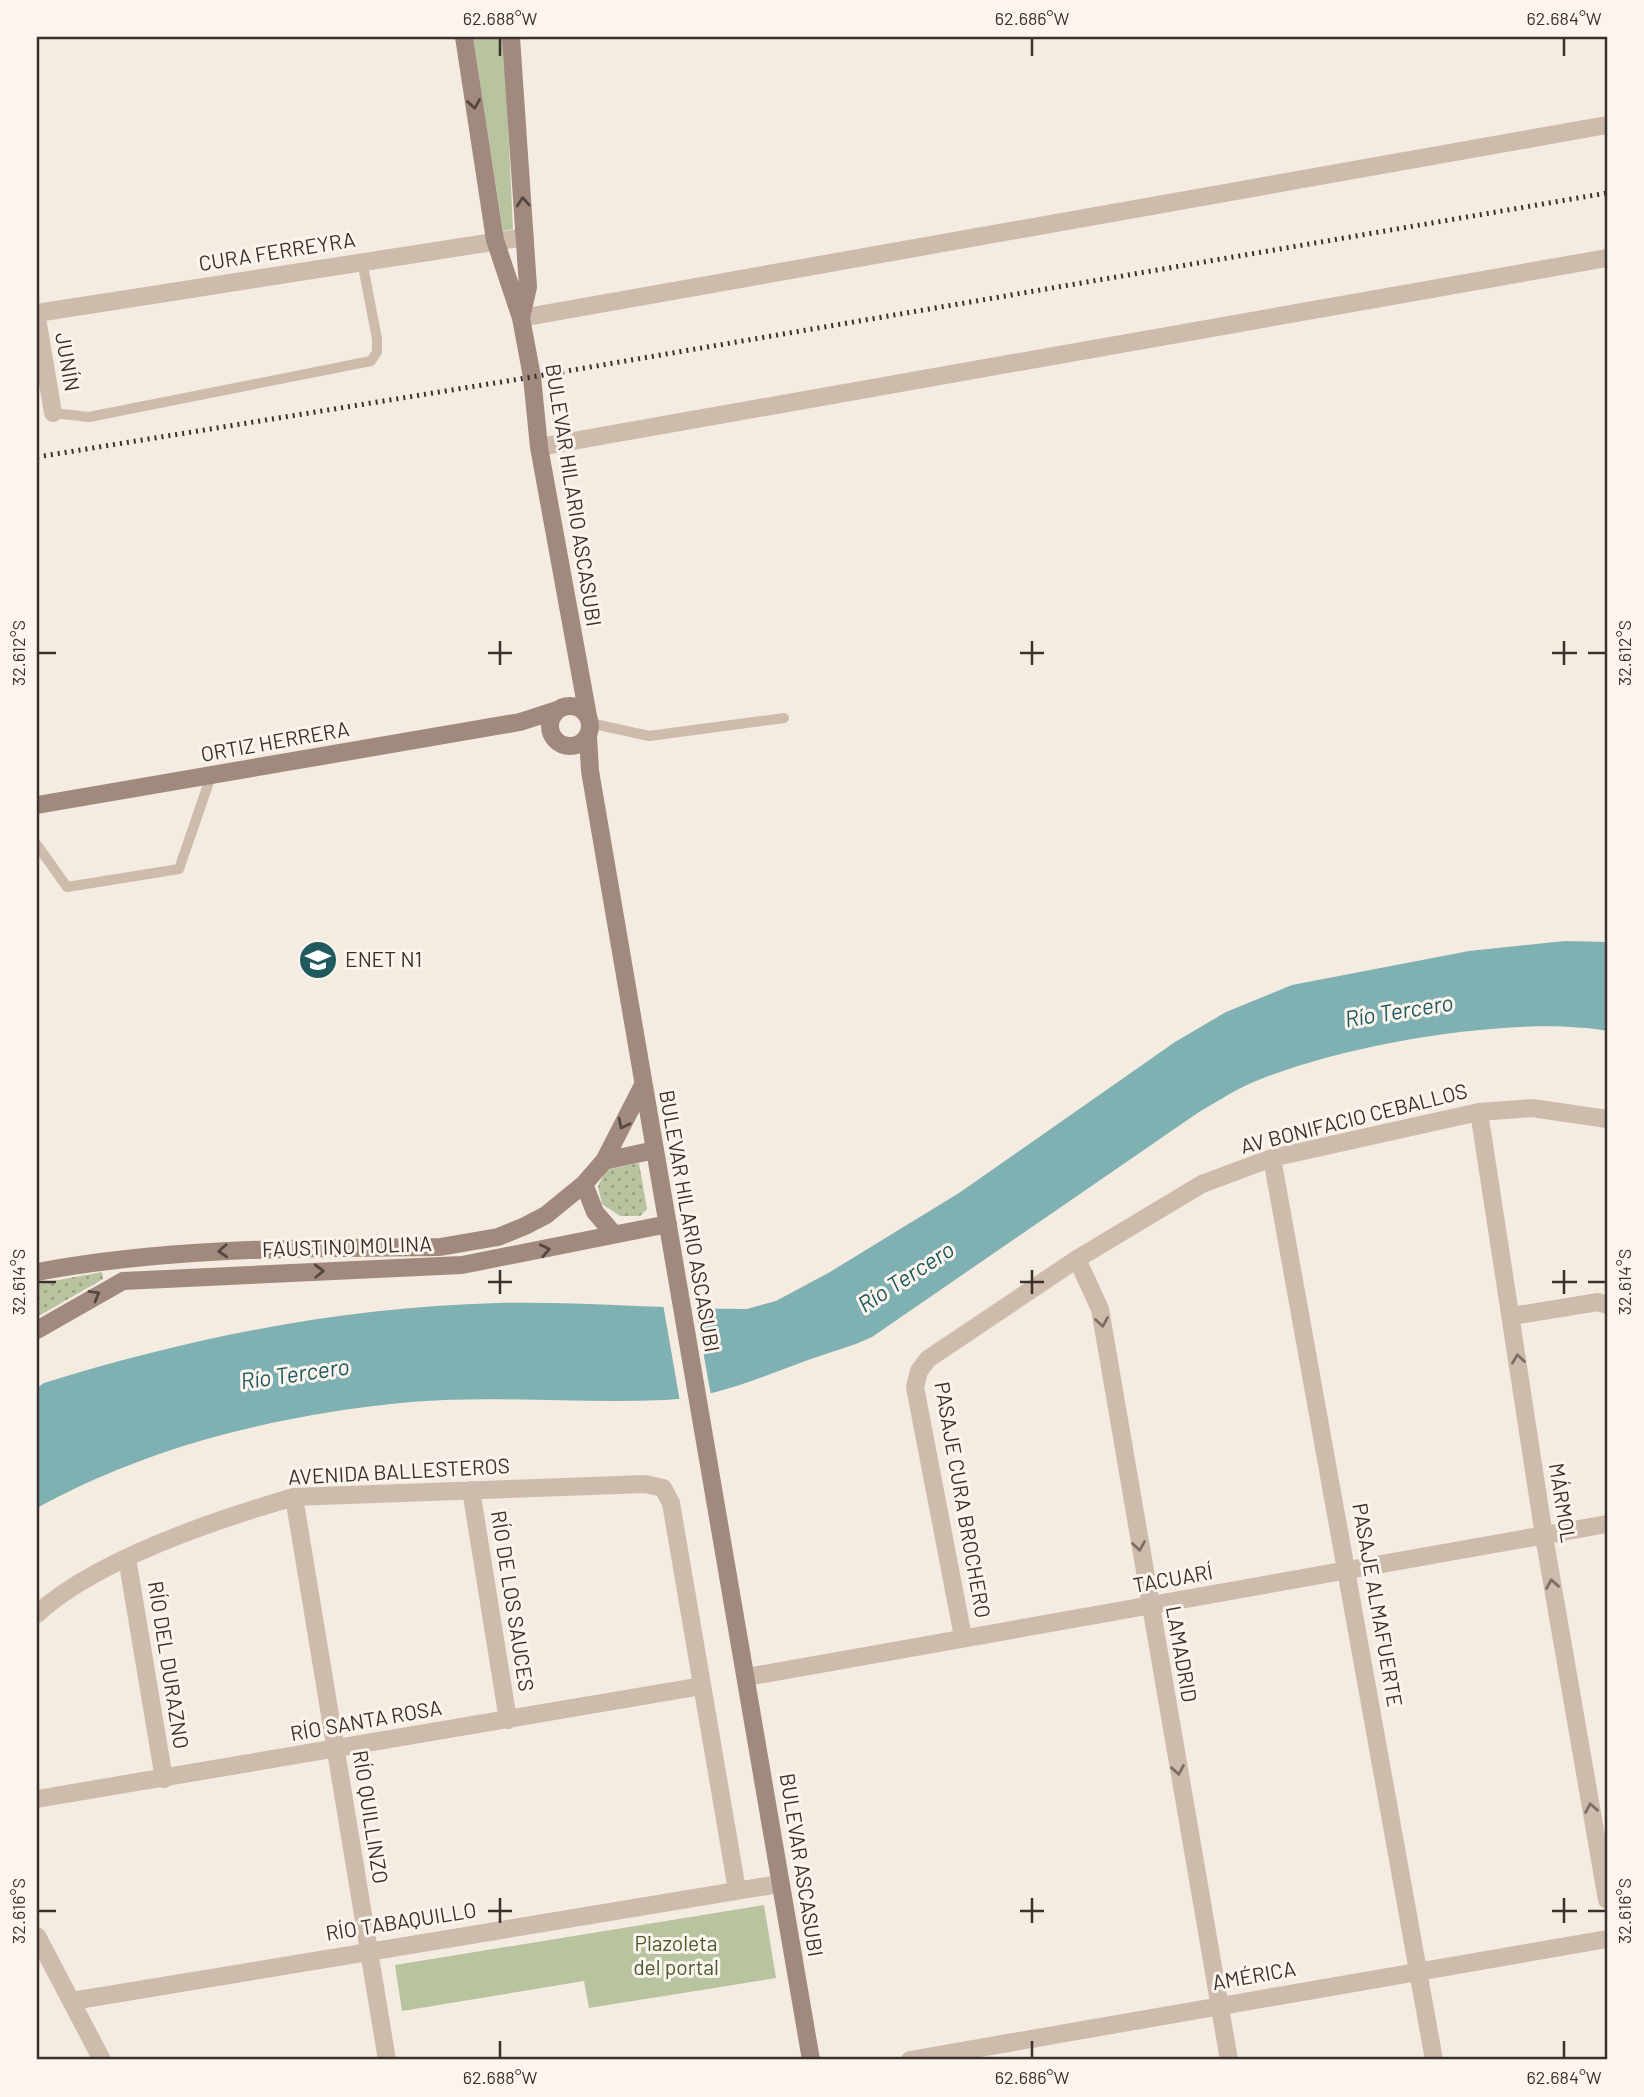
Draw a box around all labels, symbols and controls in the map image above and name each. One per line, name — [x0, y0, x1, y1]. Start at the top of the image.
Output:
text: 62.688°W — [463, 7, 537, 29]
text: 62.686°W — [995, 7, 1069, 29]
text: 62.684°W — [1526, 7, 1602, 29]
one-way arrow — [466, 98, 481, 110]
one-way arrow — [516, 196, 531, 207]
street label: CURA FERREYRA — [197, 226, 357, 275]
street label: JUNÍN — [51, 330, 86, 393]
street label: BULEVAR HILARIO ASCASUBI — [541, 362, 608, 628]
text: 32.612°S — [7, 620, 29, 686]
text: 32.612°S — [1613, 620, 1635, 686]
street label: ORTIZ HERRERA — [199, 715, 351, 766]
school or university icon: ENET N1 — [297, 939, 339, 981]
place label: ENET N1 — [345, 946, 422, 971]
water label: Río Tercero — [1343, 988, 1455, 1032]
street label: AV BONIFACIO CEBALLOS — [1238, 1077, 1470, 1158]
street label: BULEVAR HILARIO ASCASUBI — [655, 1088, 726, 1354]
one-way arrow — [618, 1117, 631, 1129]
street label: FAUSTINO MOLINA — [261, 1230, 433, 1261]
water label: Río Tercero — [852, 1235, 959, 1318]
one-way arrow — [539, 1243, 551, 1258]
one-way arrow — [217, 1244, 228, 1259]
text: 32.614°S — [7, 1249, 29, 1315]
text: 32.614°S — [1613, 1249, 1635, 1315]
one-way arrow — [314, 1264, 325, 1279]
one-way arrow — [88, 1290, 101, 1303]
one-way arrow — [1094, 1316, 1109, 1328]
water label: Río Tercero — [239, 1352, 351, 1394]
one-way arrow — [1511, 1353, 1526, 1365]
street label: PASAJE CURA BROCHERO — [930, 1380, 997, 1620]
street label: AVENIDA BALLESTEROS — [287, 1452, 511, 1489]
street label: MÁRMOL — [1545, 1461, 1582, 1545]
street label: PASAJE ALMAFUERTE — [1348, 1501, 1409, 1709]
street label: RÍO DE LOS SAUCES — [487, 1509, 540, 1693]
one-way arrow — [1131, 1540, 1146, 1552]
street label: TACUARÍ — [1131, 1558, 1215, 1597]
one-way arrow — [1545, 1578, 1560, 1590]
street label: RÍO DEL DURAZNO — [144, 1579, 195, 1750]
street label: LAMADRID — [1162, 1604, 1203, 1704]
street label: RÍO SANTA ROSA — [288, 1694, 444, 1745]
street label: RÍO QUILLINZO — [349, 1748, 394, 1885]
one-way arrow — [1170, 1764, 1185, 1776]
street label: BULEVAR ASCASUBI — [776, 1771, 829, 1958]
one-way arrow — [1584, 1802, 1599, 1814]
text: 32.616°S — [7, 1878, 29, 1944]
text: 32.616°S — [1613, 1878, 1635, 1944]
street label: RÍO TABAQUILLO — [324, 1896, 478, 1945]
park label: Plazoleta del portal — [633, 1930, 719, 1979]
street label: AMÉRICA — [1210, 1955, 1298, 1994]
text: 62.688°W — [463, 2066, 537, 2088]
text: 62.686°W — [995, 2066, 1069, 2088]
text: 62.684°W — [1526, 2066, 1602, 2088]

